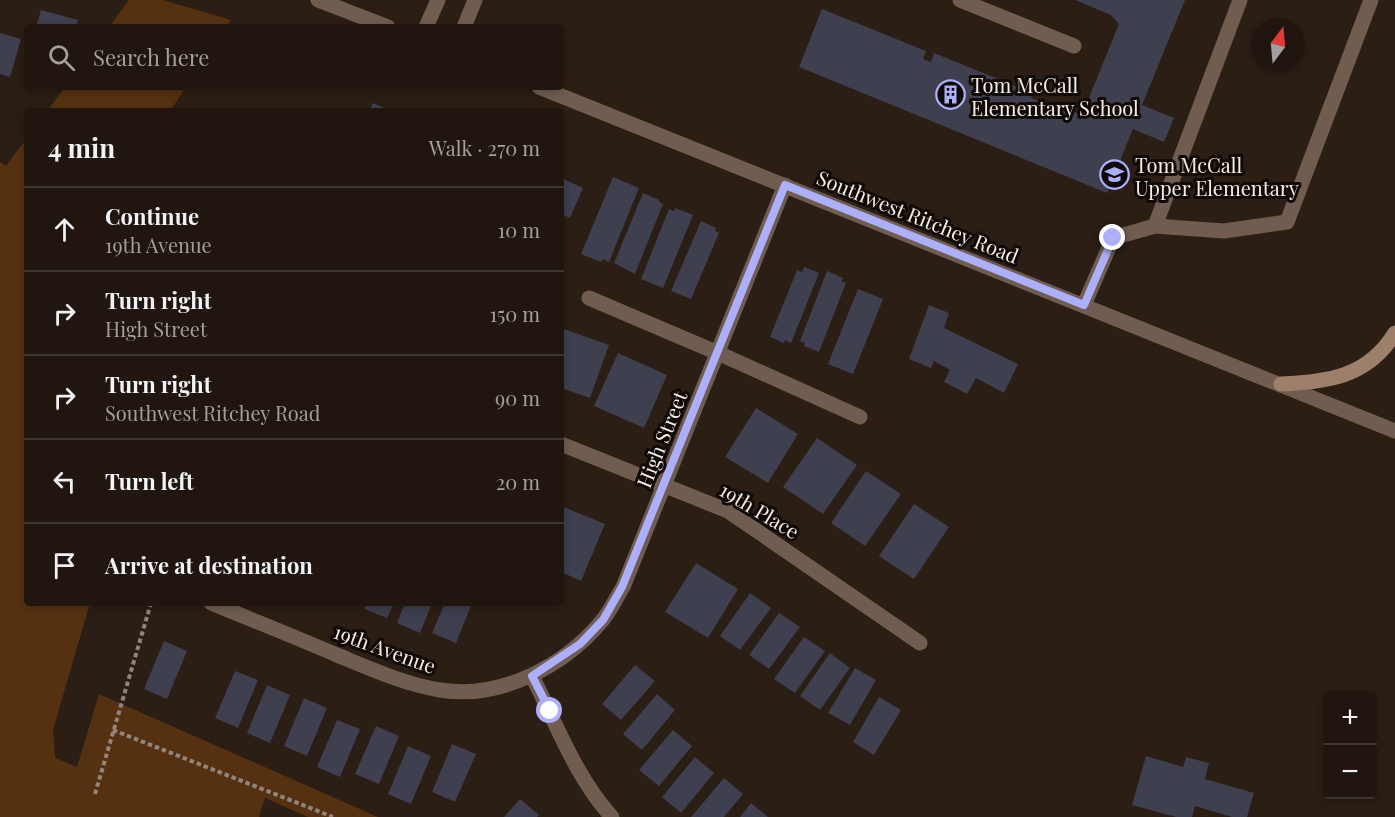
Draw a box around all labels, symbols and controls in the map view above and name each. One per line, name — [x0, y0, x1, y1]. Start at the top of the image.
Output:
north arrow — [1251, 18, 1305, 72]
search box — [24, 24, 564, 90]
icon: search — [45, 41, 78, 74]
text: Search here — [93, 42, 209, 72]
place label: Tom McCall Elementary School — [971, 71, 1139, 121]
building icon: Tom McCall Elementary School — [934, 79, 966, 111]
text: 4 min — [48, 130, 115, 165]
text: Walk · 270 m — [429, 134, 540, 161]
place label: Tom McCall Upper Elementary — [1135, 151, 1299, 201]
school or university icon: Tom McCall Upper Elementary — [1098, 159, 1130, 191]
street label: Southwest Ritchey Road — [813, 163, 1023, 269]
text: Continue — [105, 201, 199, 231]
icon: ahead — [48, 213, 81, 246]
text: 10 m — [498, 216, 540, 243]
route end — [1099, 224, 1125, 250]
text: 19th Avenue — [105, 231, 212, 258]
text: Turn right — [105, 285, 211, 315]
icon: right — [48, 297, 81, 330]
text: 150 m — [490, 300, 540, 327]
text: High Street — [105, 315, 207, 342]
text: Turn right — [105, 369, 211, 399]
icon: right — [48, 381, 81, 414]
text: 90 m — [495, 384, 540, 411]
street label: High Street — [629, 386, 693, 491]
text: Southwest Ritchey Road — [105, 399, 320, 426]
icon: left — [48, 465, 81, 498]
text: Turn left — [105, 466, 194, 496]
text: 20 m — [496, 468, 540, 495]
street label: 19th Place — [715, 476, 805, 544]
icon: arrive — [48, 549, 81, 582]
text: Arrive at destination — [105, 550, 313, 580]
street label: 19th Avenue — [330, 617, 440, 679]
map controls — [1323, 691, 1377, 799]
button: + — [1323, 691, 1377, 745]
route start — [536, 697, 562, 723]
button: − — [1323, 745, 1377, 799]

